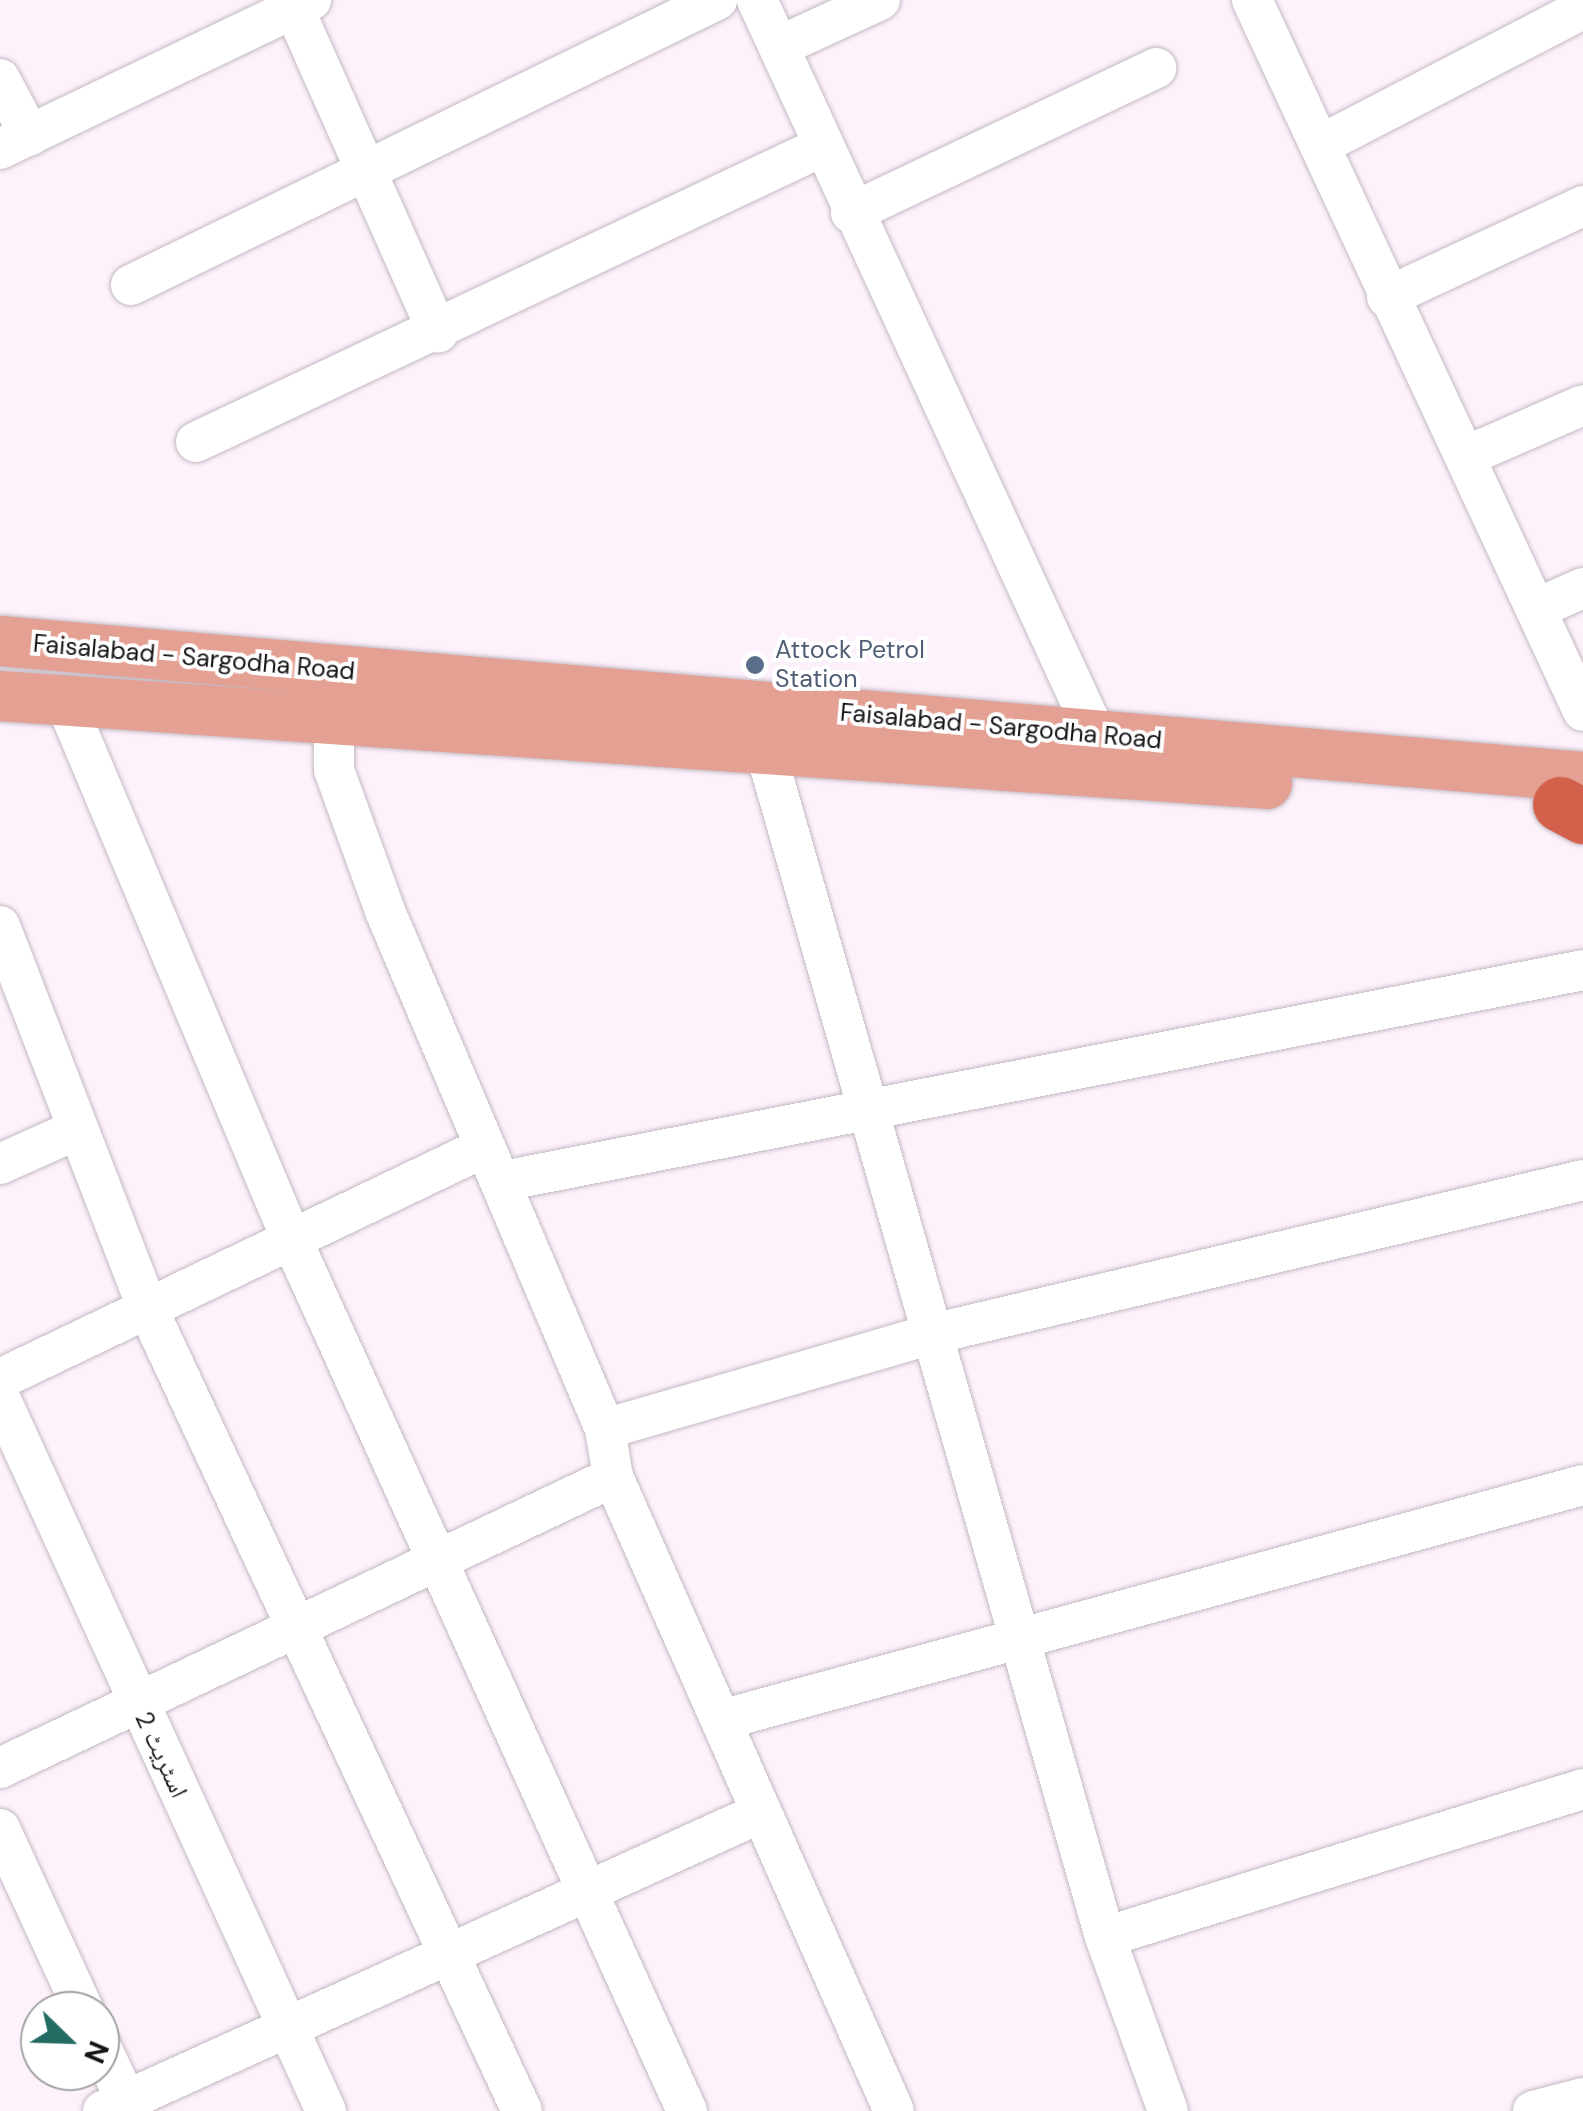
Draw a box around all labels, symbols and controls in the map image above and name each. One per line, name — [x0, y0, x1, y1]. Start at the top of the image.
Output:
street label: Faisalabad - Sargodha Road — [32, 629, 356, 687]
place label: Attock Petrol Station — [775, 636, 925, 695]
marker: Attock Petrol Station — [744, 654, 766, 676]
street label: Faisalabad - Sargodha Road — [839, 698, 1163, 756]
street label: اسٹریٹ 2 — [128, 1707, 194, 1803]
north arrow — [20, 1991, 120, 2091]
text: N — [75, 2036, 117, 2069]

